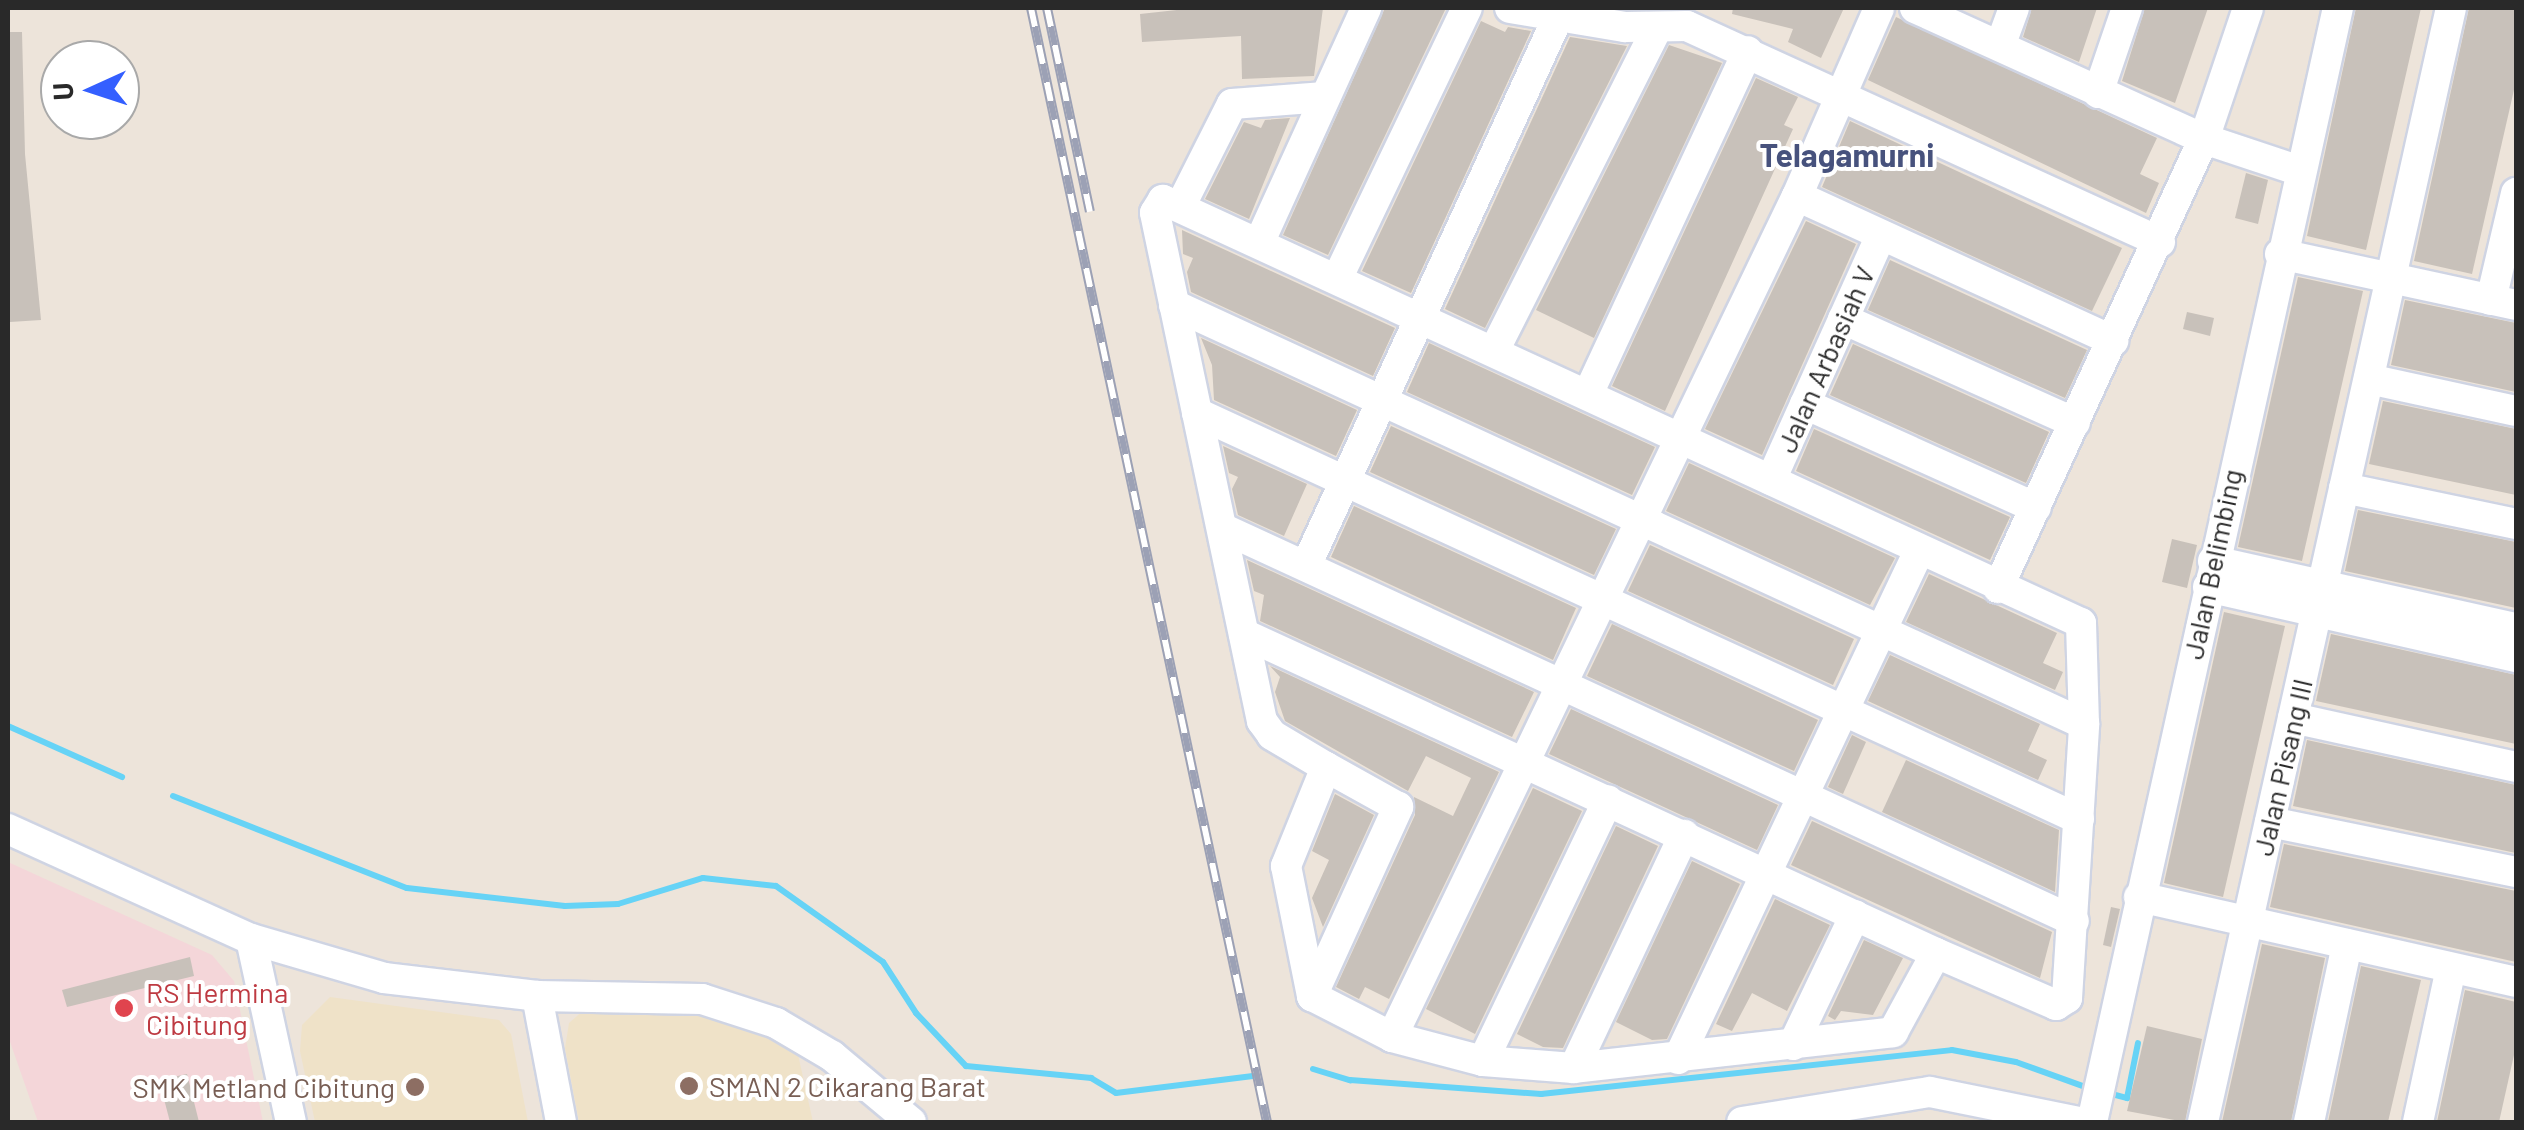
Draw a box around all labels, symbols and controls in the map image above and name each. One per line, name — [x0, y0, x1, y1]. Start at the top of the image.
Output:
north arrow — [40, 40, 140, 140]
text: U — [45, 82, 79, 101]
district label: Telagamurni — [1760, 135, 1934, 173]
street label: Jalan Arbasiah V — [1769, 260, 1881, 458]
street label: Jalan Belimbing — [2175, 466, 2249, 662]
street label: Jalan Pisang III — [2245, 675, 2319, 859]
place label: RS Hermina Cibitung — [146, 975, 288, 1041]
marker: RS Hermina Cibitung — [111, 995, 137, 1021]
place label: SMAN 2 Cikarang Barat — [709, 1069, 986, 1103]
place label: SMK Metland Cibitung — [133, 1070, 395, 1104]
marker: SMAN 2 Cikarang Barat — [678, 1075, 700, 1097]
marker: SMK Metland Cibitung — [404, 1076, 426, 1098]

